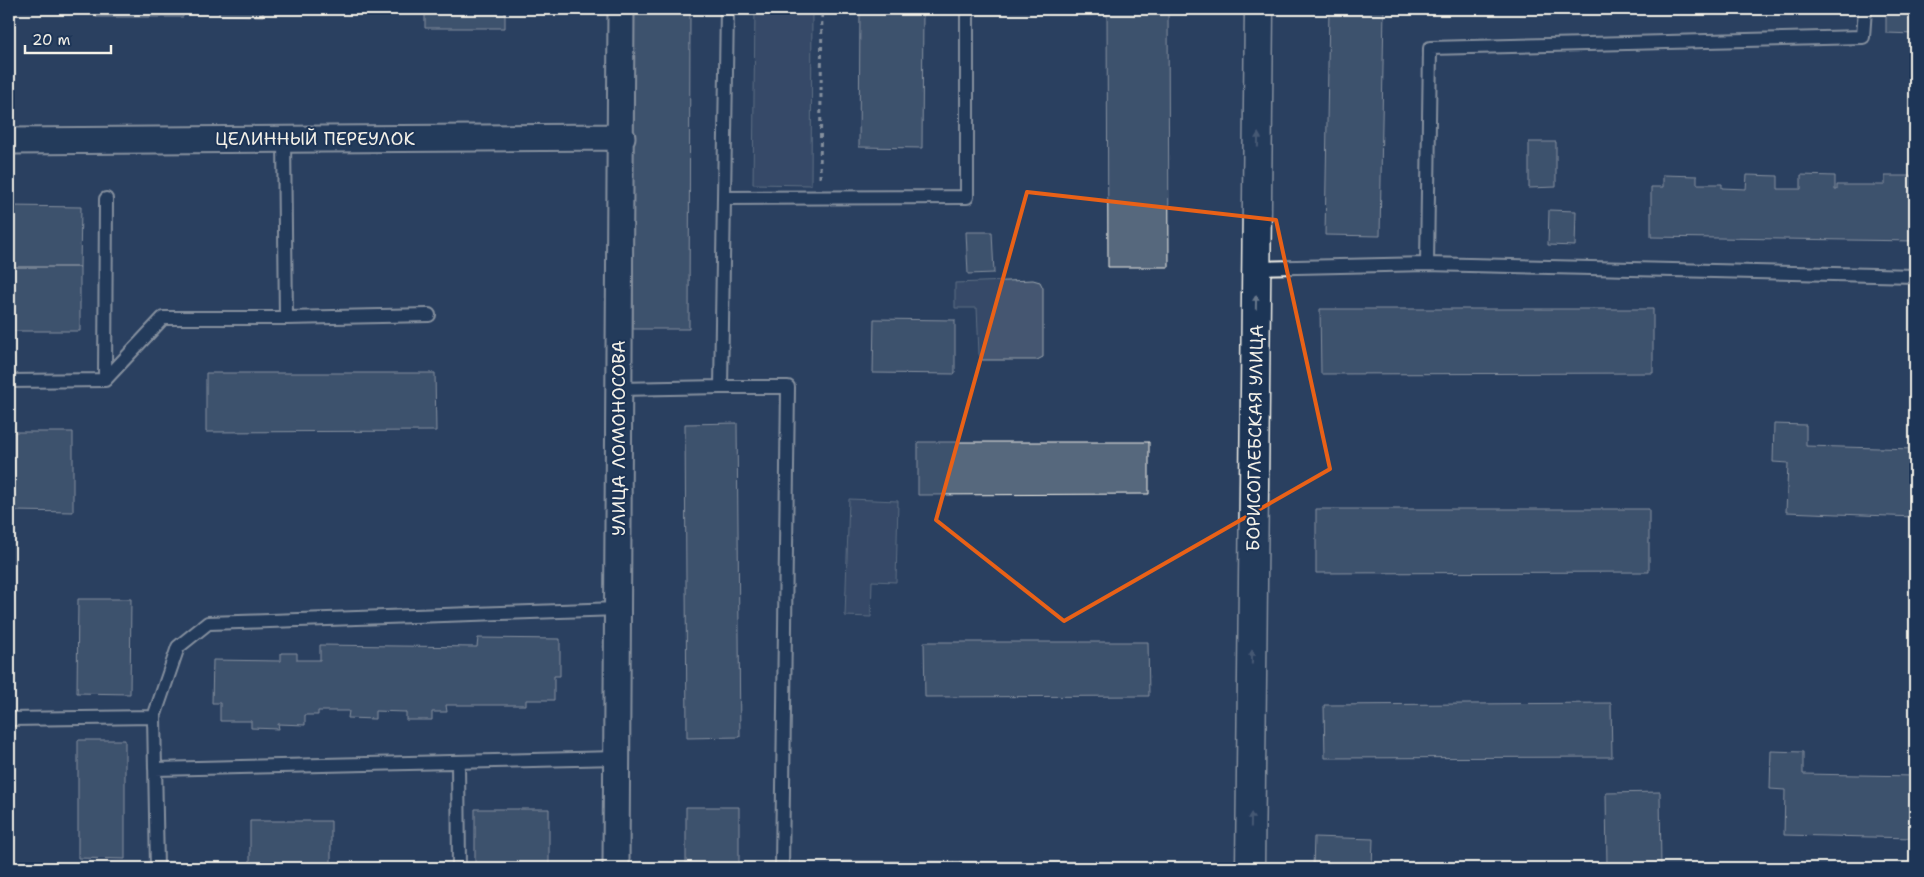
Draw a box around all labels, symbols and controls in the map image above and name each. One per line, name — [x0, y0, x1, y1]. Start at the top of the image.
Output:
scale bar — [25, 22, 111, 54]
text: 20 m — [32, 30, 71, 50]
street label: ЦЕЛИННЫЙ ПЕРЕУЛОК — [215, 127, 415, 151]
one-way arrow — [1254, 131, 1262, 147]
one-way arrow — [1252, 294, 1260, 310]
street label: БОРИСОГЛЕБСКАЯ УЛИЦА — [1241, 324, 1269, 552]
street label: УЛИЦА ЛОМОНОСОВА — [607, 340, 631, 536]
one-way arrow — [1248, 649, 1256, 665]
one-way arrow — [1247, 811, 1255, 827]

